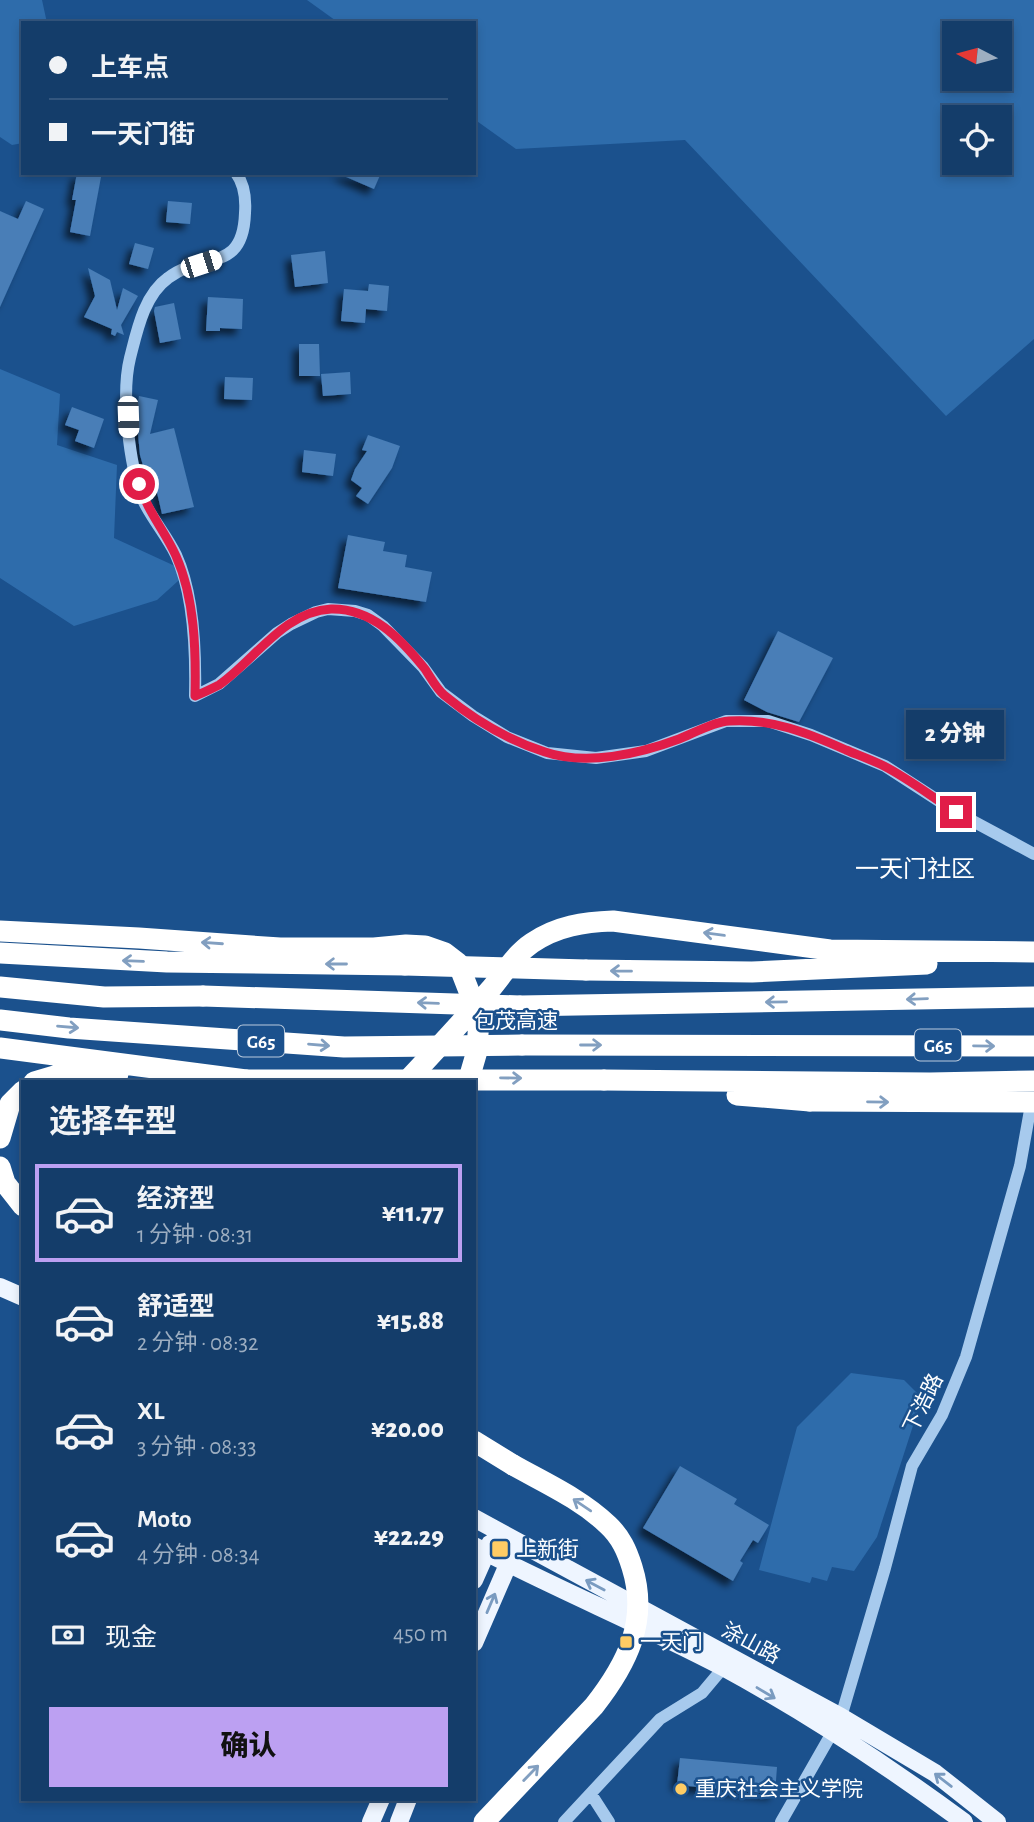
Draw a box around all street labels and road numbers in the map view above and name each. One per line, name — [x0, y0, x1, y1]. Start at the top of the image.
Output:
street label: 包茂高速 — [474, 1010, 558, 1032]
road number: G65 — [238, 1026, 284, 1056]
road number: G65 — [915, 1030, 961, 1060]
street label: 下浩路 — [899, 1370, 947, 1436]
street label: 涂山路 — [718, 1618, 784, 1668]

